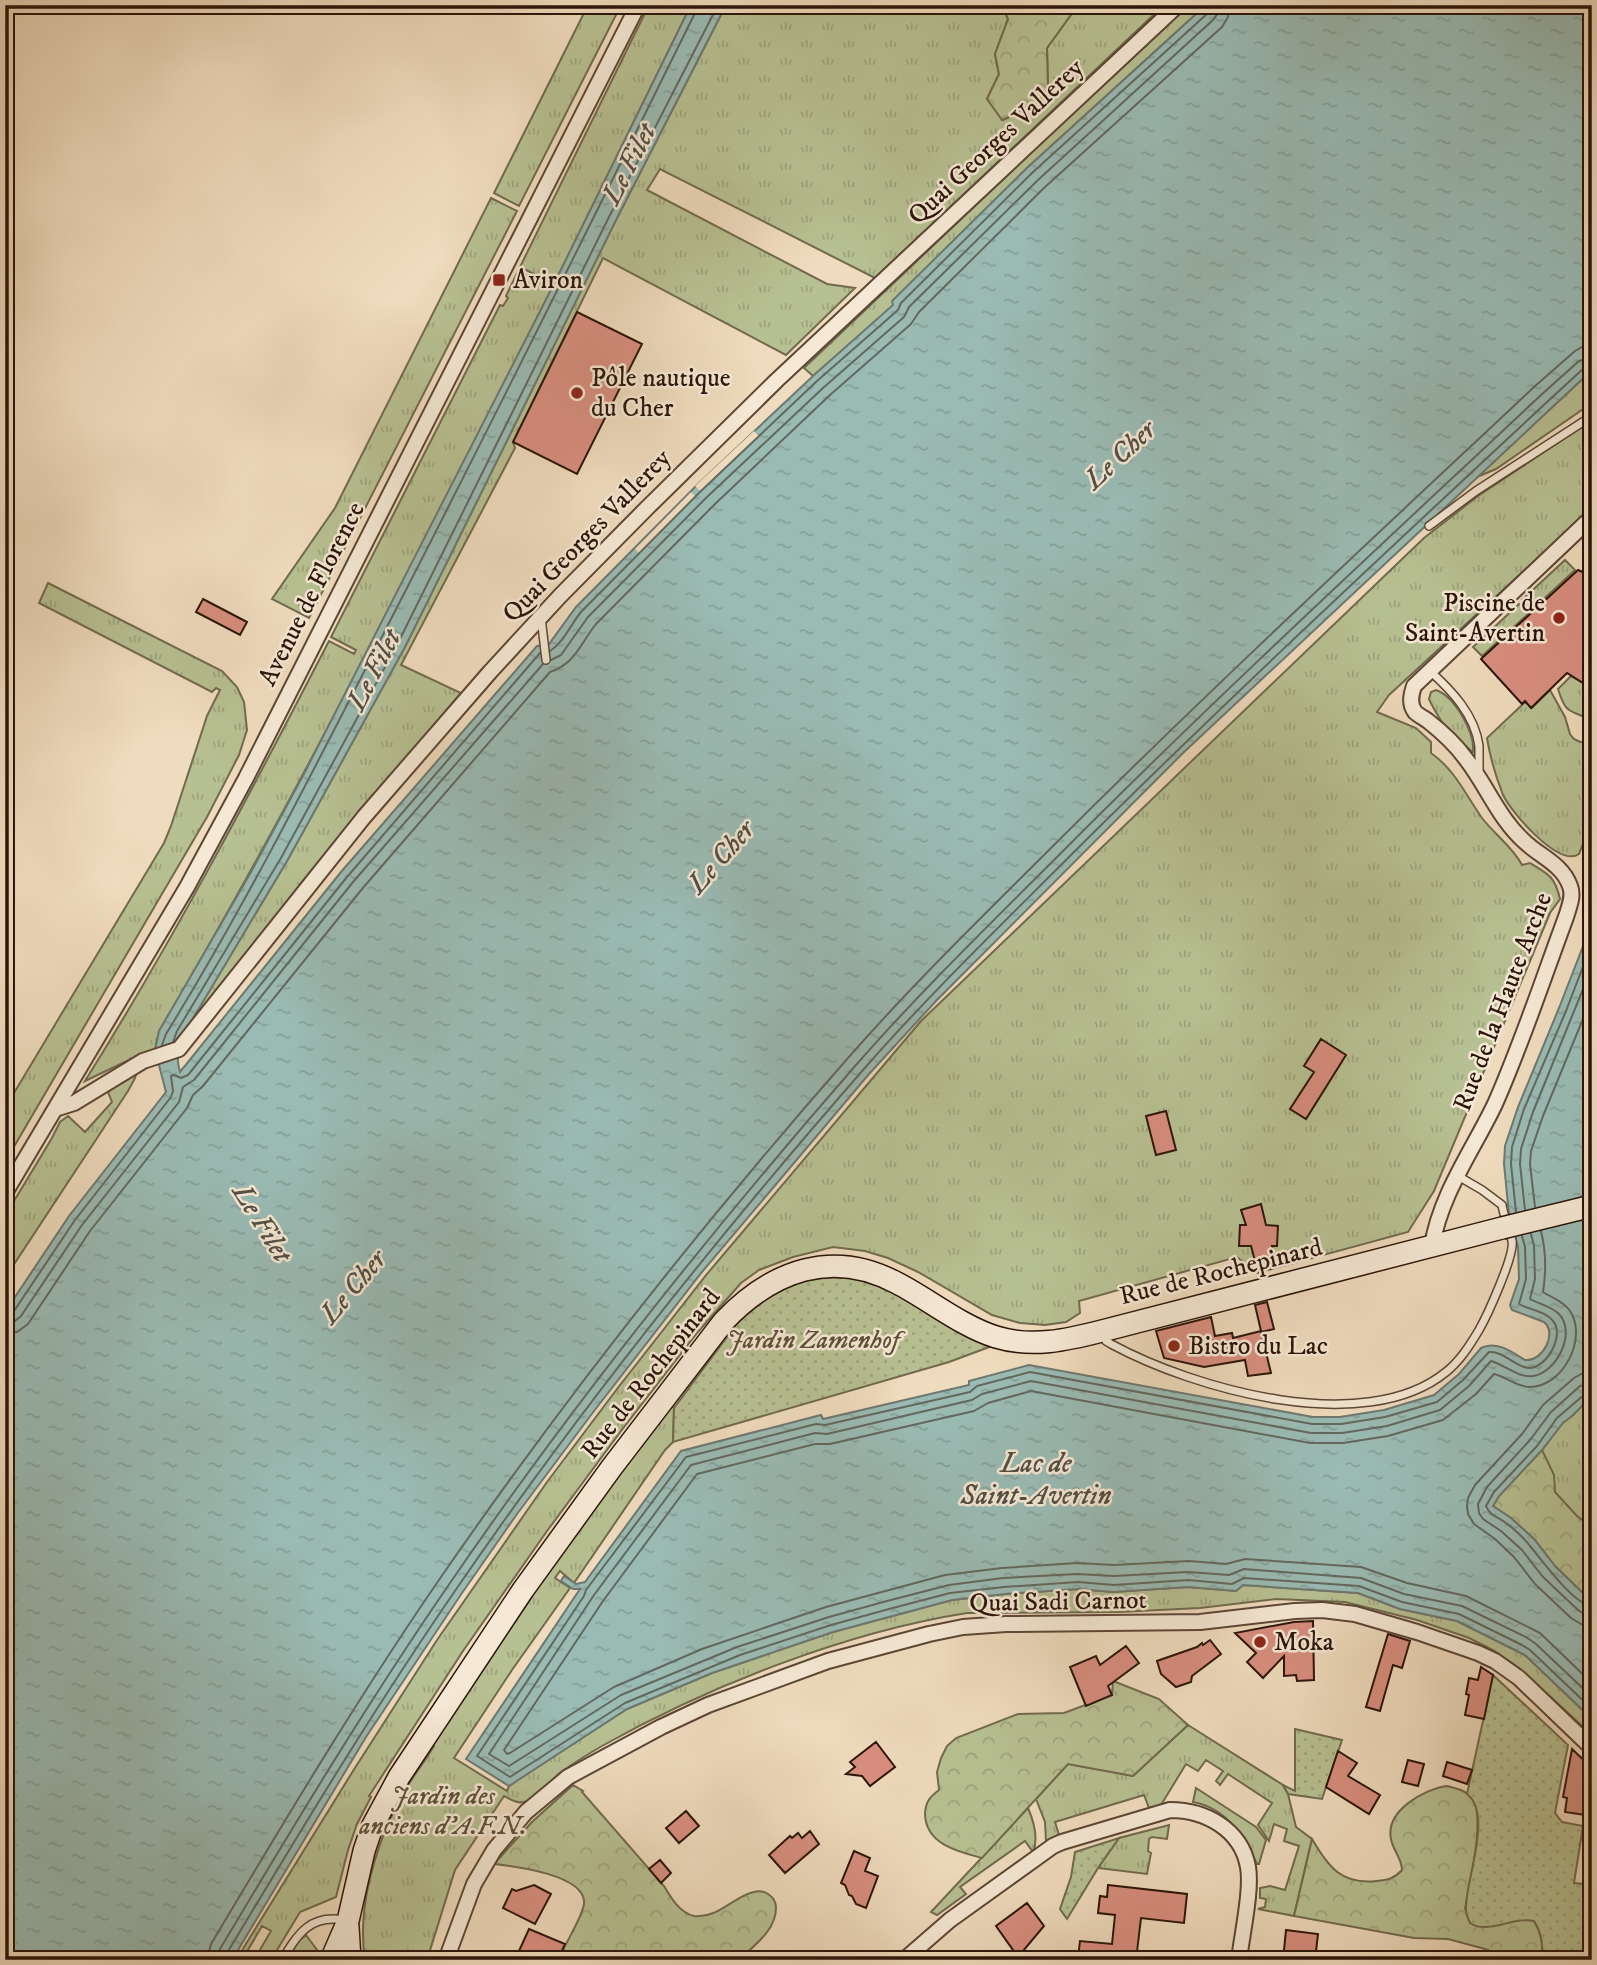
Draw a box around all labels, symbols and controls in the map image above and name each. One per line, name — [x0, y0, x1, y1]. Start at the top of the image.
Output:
street label: Quai Georges Vallerey — [901, 51, 1091, 232]
water label: Le Filet — [593, 116, 665, 212]
place label: Aviron — [513, 264, 584, 297]
marker: Aviron — [491, 272, 507, 288]
place label: Pôle nautique du Cher — [591, 362, 731, 425]
marker: Pôle nautique du Cher — [569, 385, 585, 401]
water label: Le Cher — [1075, 412, 1165, 498]
street label: Quai Georges Vallerey — [496, 442, 679, 630]
street label: Avenue de Florence — [251, 497, 373, 691]
place label: Piscine de Saint-Avertin — [1405, 587, 1545, 650]
marker: Piscine de Saint-Avertin — [1551, 610, 1567, 626]
water label: Le Filet — [338, 622, 410, 718]
water label: Le Cher — [678, 812, 764, 902]
street label: Rue de la Haute Arche — [1446, 888, 1560, 1116]
water label: Le Filet — [223, 1176, 301, 1271]
street label: Rue de Rochepinard — [1116, 1231, 1326, 1313]
water label: Le Cher — [311, 1241, 395, 1333]
street label: Rue de Rochepinard — [574, 1282, 728, 1466]
park label: Jardin Zamenhof — [726, 1324, 907, 1357]
place label: Bistro du Lac — [1188, 1330, 1328, 1363]
marker: Bistro du Lac — [1166, 1338, 1182, 1354]
water label: Lac de Saint-Avertin — [959, 1446, 1112, 1513]
street label: Quai Sadi Carnot — [969, 1584, 1147, 1620]
place label: Moka — [1274, 1626, 1334, 1659]
marker: Moka — [1252, 1634, 1268, 1650]
park label: Jardin des anciens d'A.F.N. — [358, 1780, 527, 1843]

